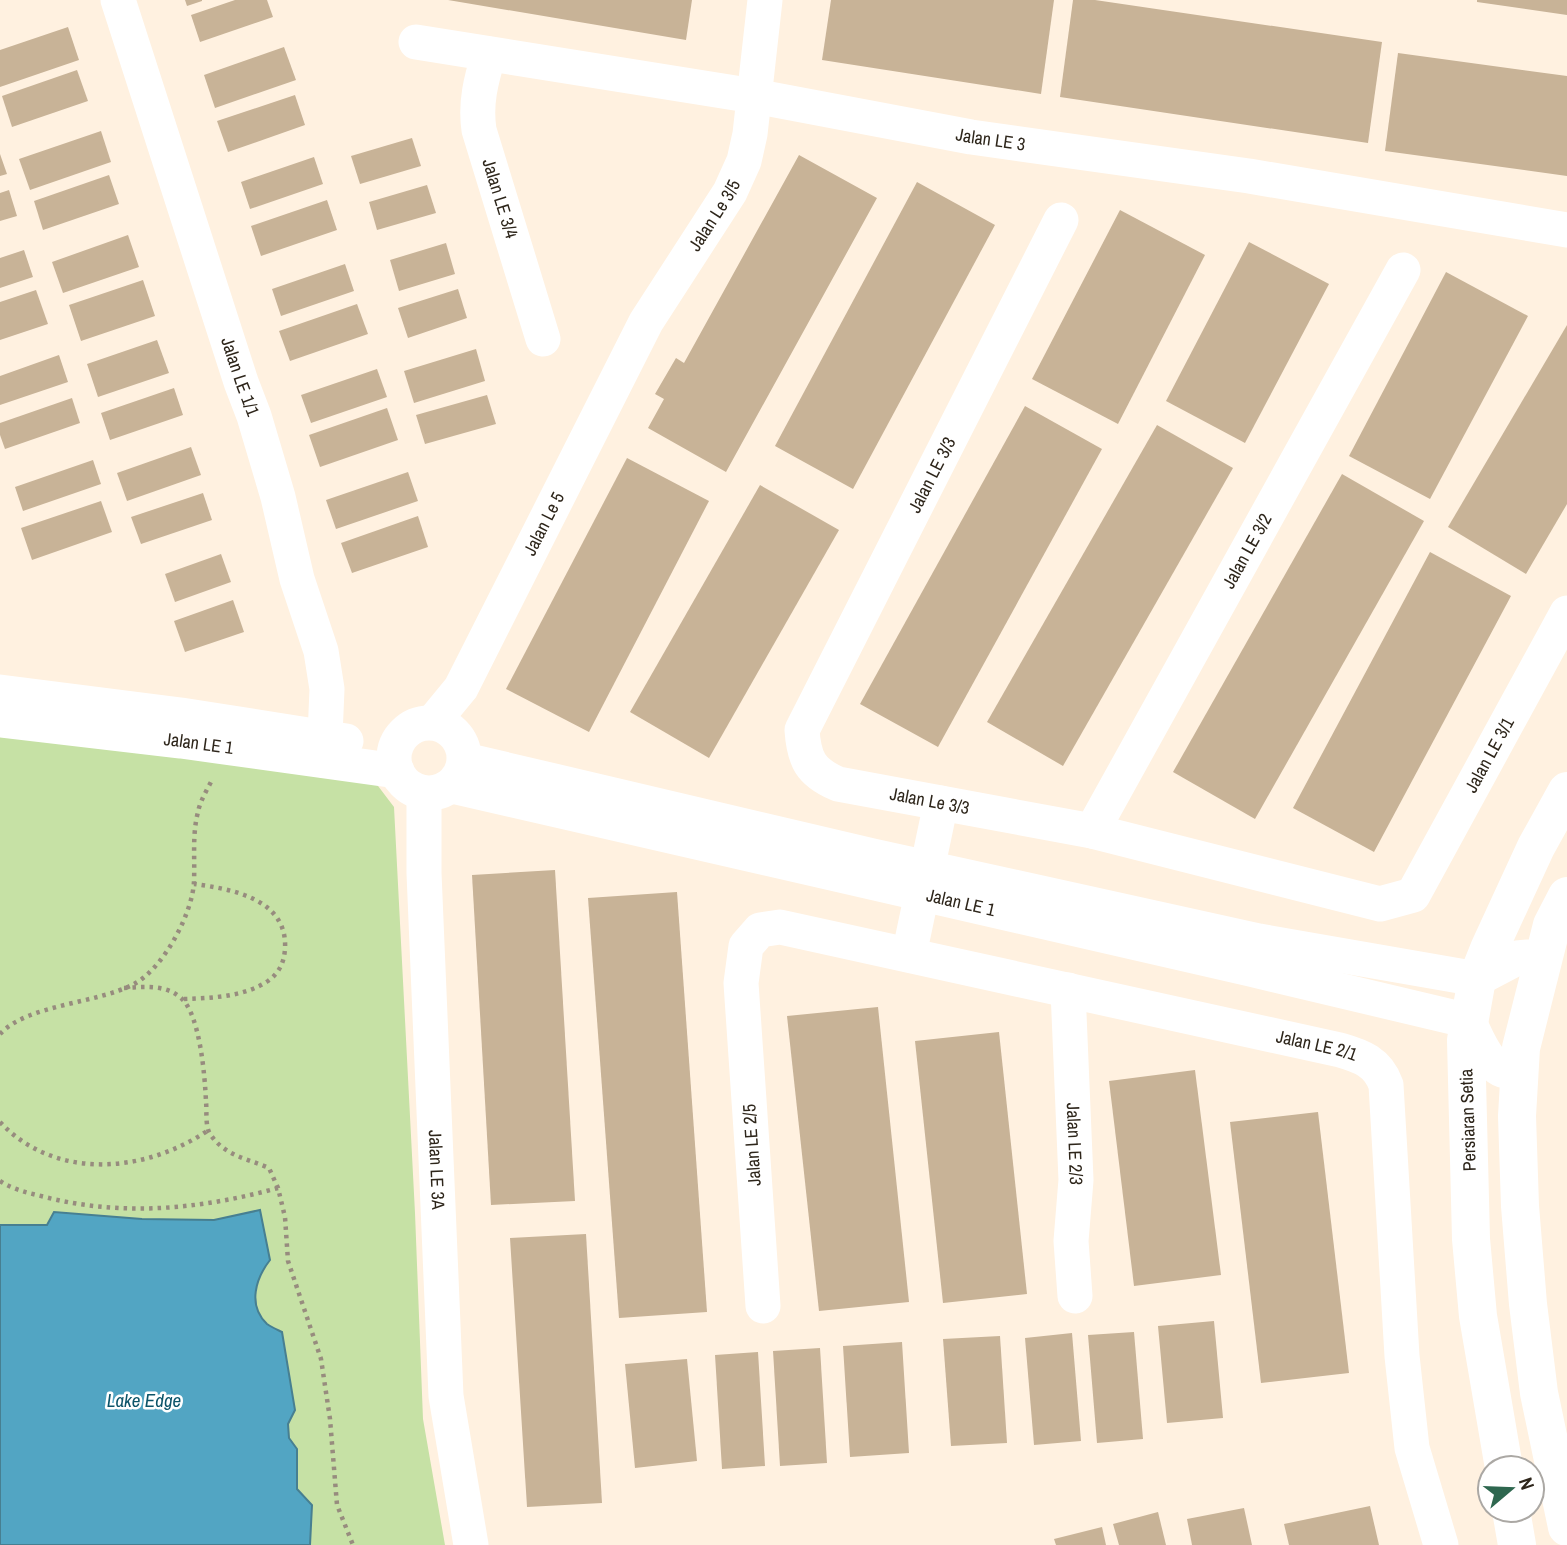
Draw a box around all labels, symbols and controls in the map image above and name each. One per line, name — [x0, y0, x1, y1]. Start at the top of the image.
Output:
street label: Jalan LE 3 — [954, 121, 1027, 156]
street label: Jalan LE 3/4 — [476, 155, 524, 241]
street label: Jalan Le 3/5 — [682, 175, 746, 256]
street label: Jalan LE 1/1 — [215, 334, 266, 420]
street label: Jalan LE 3/3 — [902, 433, 961, 517]
street label: Jalan Le 5 — [517, 488, 570, 560]
street label: Jalan LE 3/2 — [1216, 509, 1278, 593]
street label: Jalan LE 3/1 — [1458, 712, 1520, 797]
street label: Jalan LE 1 — [163, 726, 236, 760]
street label: Jalan Le 3/3 — [888, 781, 972, 820]
street label: Jalan LE 1 — [924, 882, 998, 922]
street label: Jalan LE 2/1 — [1274, 1023, 1361, 1067]
street label: Persiaran Setia — [1453, 1068, 1482, 1172]
street label: Jalan LE 2/3 — [1061, 1102, 1089, 1186]
street label: Jalan LE 2/5 — [736, 1103, 767, 1187]
street label: Jalan LE 3A — [423, 1129, 451, 1210]
water label: Lake Edge — [107, 1387, 181, 1413]
north arrow — [1476, 1454, 1546, 1524]
text: N — [1513, 1474, 1541, 1493]

